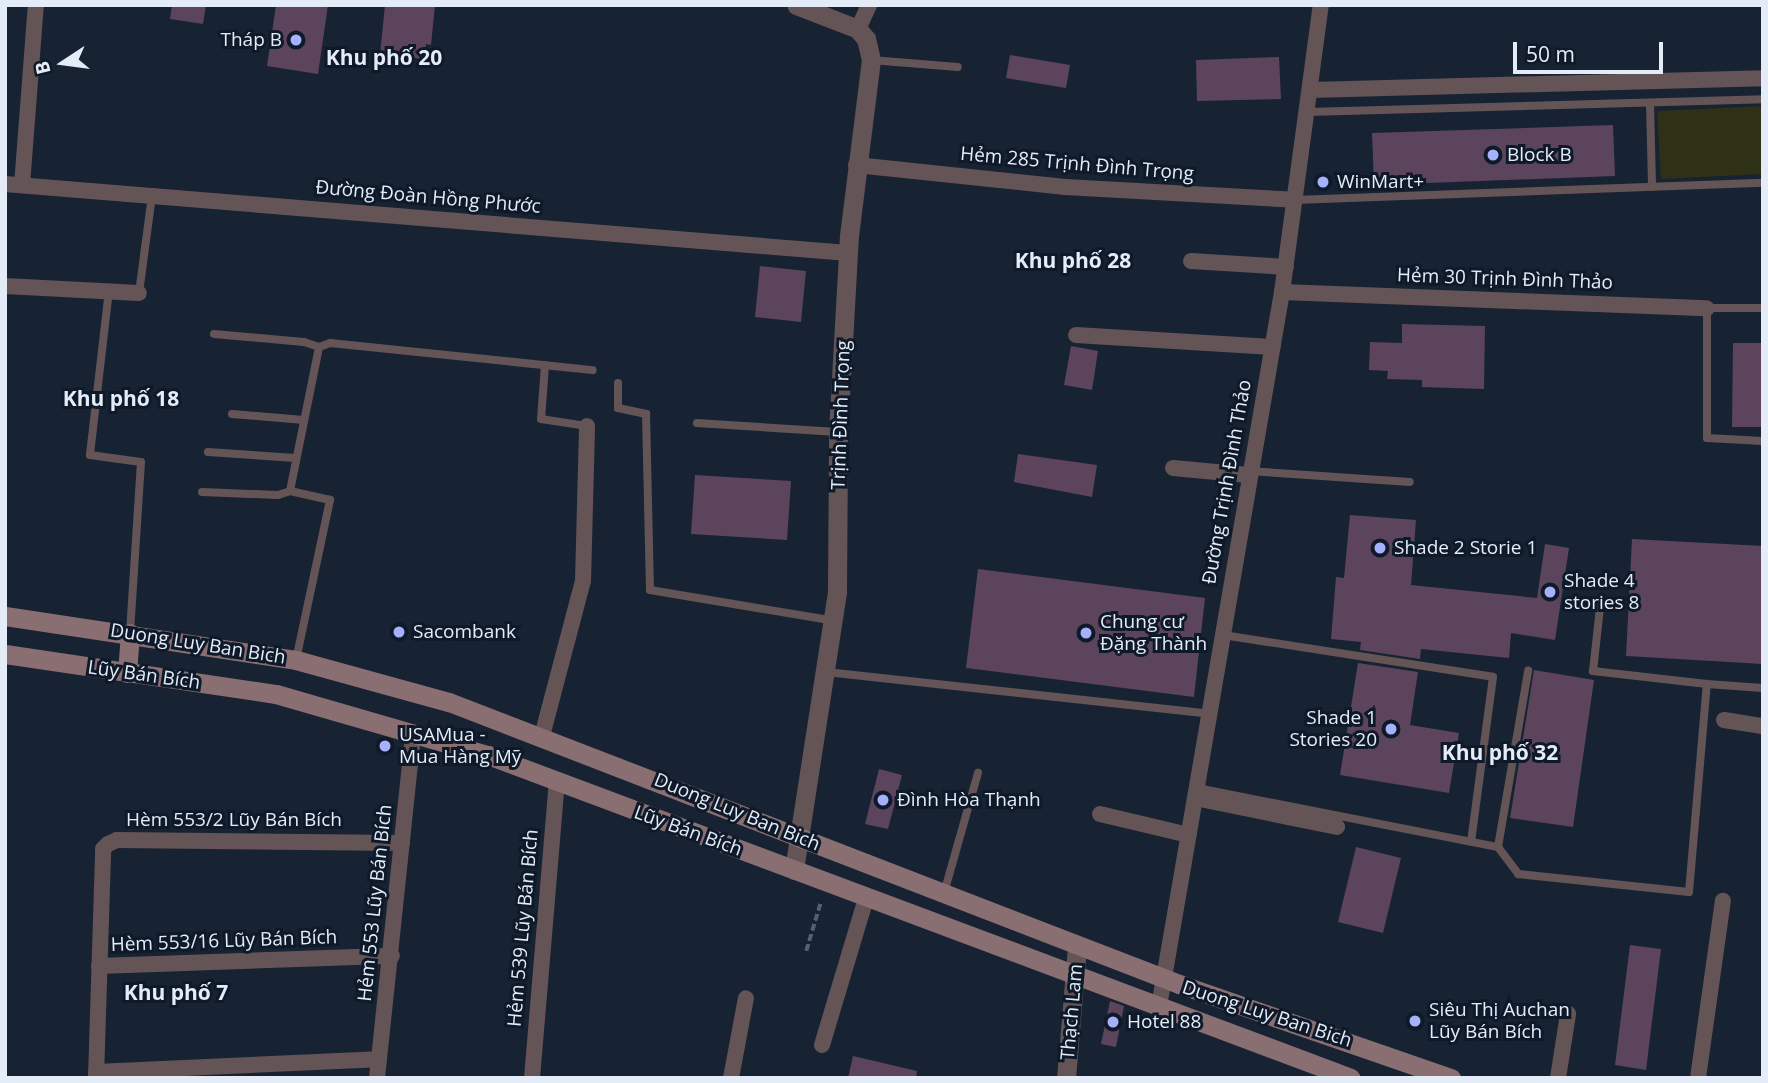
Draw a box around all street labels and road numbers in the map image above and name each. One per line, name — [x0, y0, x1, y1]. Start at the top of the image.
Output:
street label: Hẻm 285 Trịnh Đình Trọng — [959, 142, 1195, 186]
street label: Đường Đoàn Hồng Phước — [314, 176, 542, 218]
street label: Hẻm 30 Trịnh Đình Thảo — [1397, 264, 1613, 294]
street label: Trịnh Đình Trọng — [827, 340, 855, 490]
street label: Đường Trịnh Đình Thảo — [1198, 378, 1256, 586]
street label: Duong Luy Ban Bich — [109, 619, 287, 669]
street label: Lũy Bán Bích — [86, 656, 202, 694]
street label: Duong Luy Ban Bich — [651, 768, 823, 856]
street label: Lũy Bán Bích — [631, 801, 745, 861]
street label: Hẻm 553 Lũy Bán Bích — [353, 803, 397, 1003]
street label: Hèm 553/2 Lũy Bán Bích — [126, 809, 342, 831]
street label: Hẻm 539 Lũy Bán Bích — [503, 828, 543, 1028]
street label: Hèm 553/16 Lũy Bán Bích — [110, 926, 338, 956]
street label: Thạch Lam — [1056, 963, 1088, 1061]
street label: Duong Luy Ban Bich — [1179, 976, 1355, 1052]

